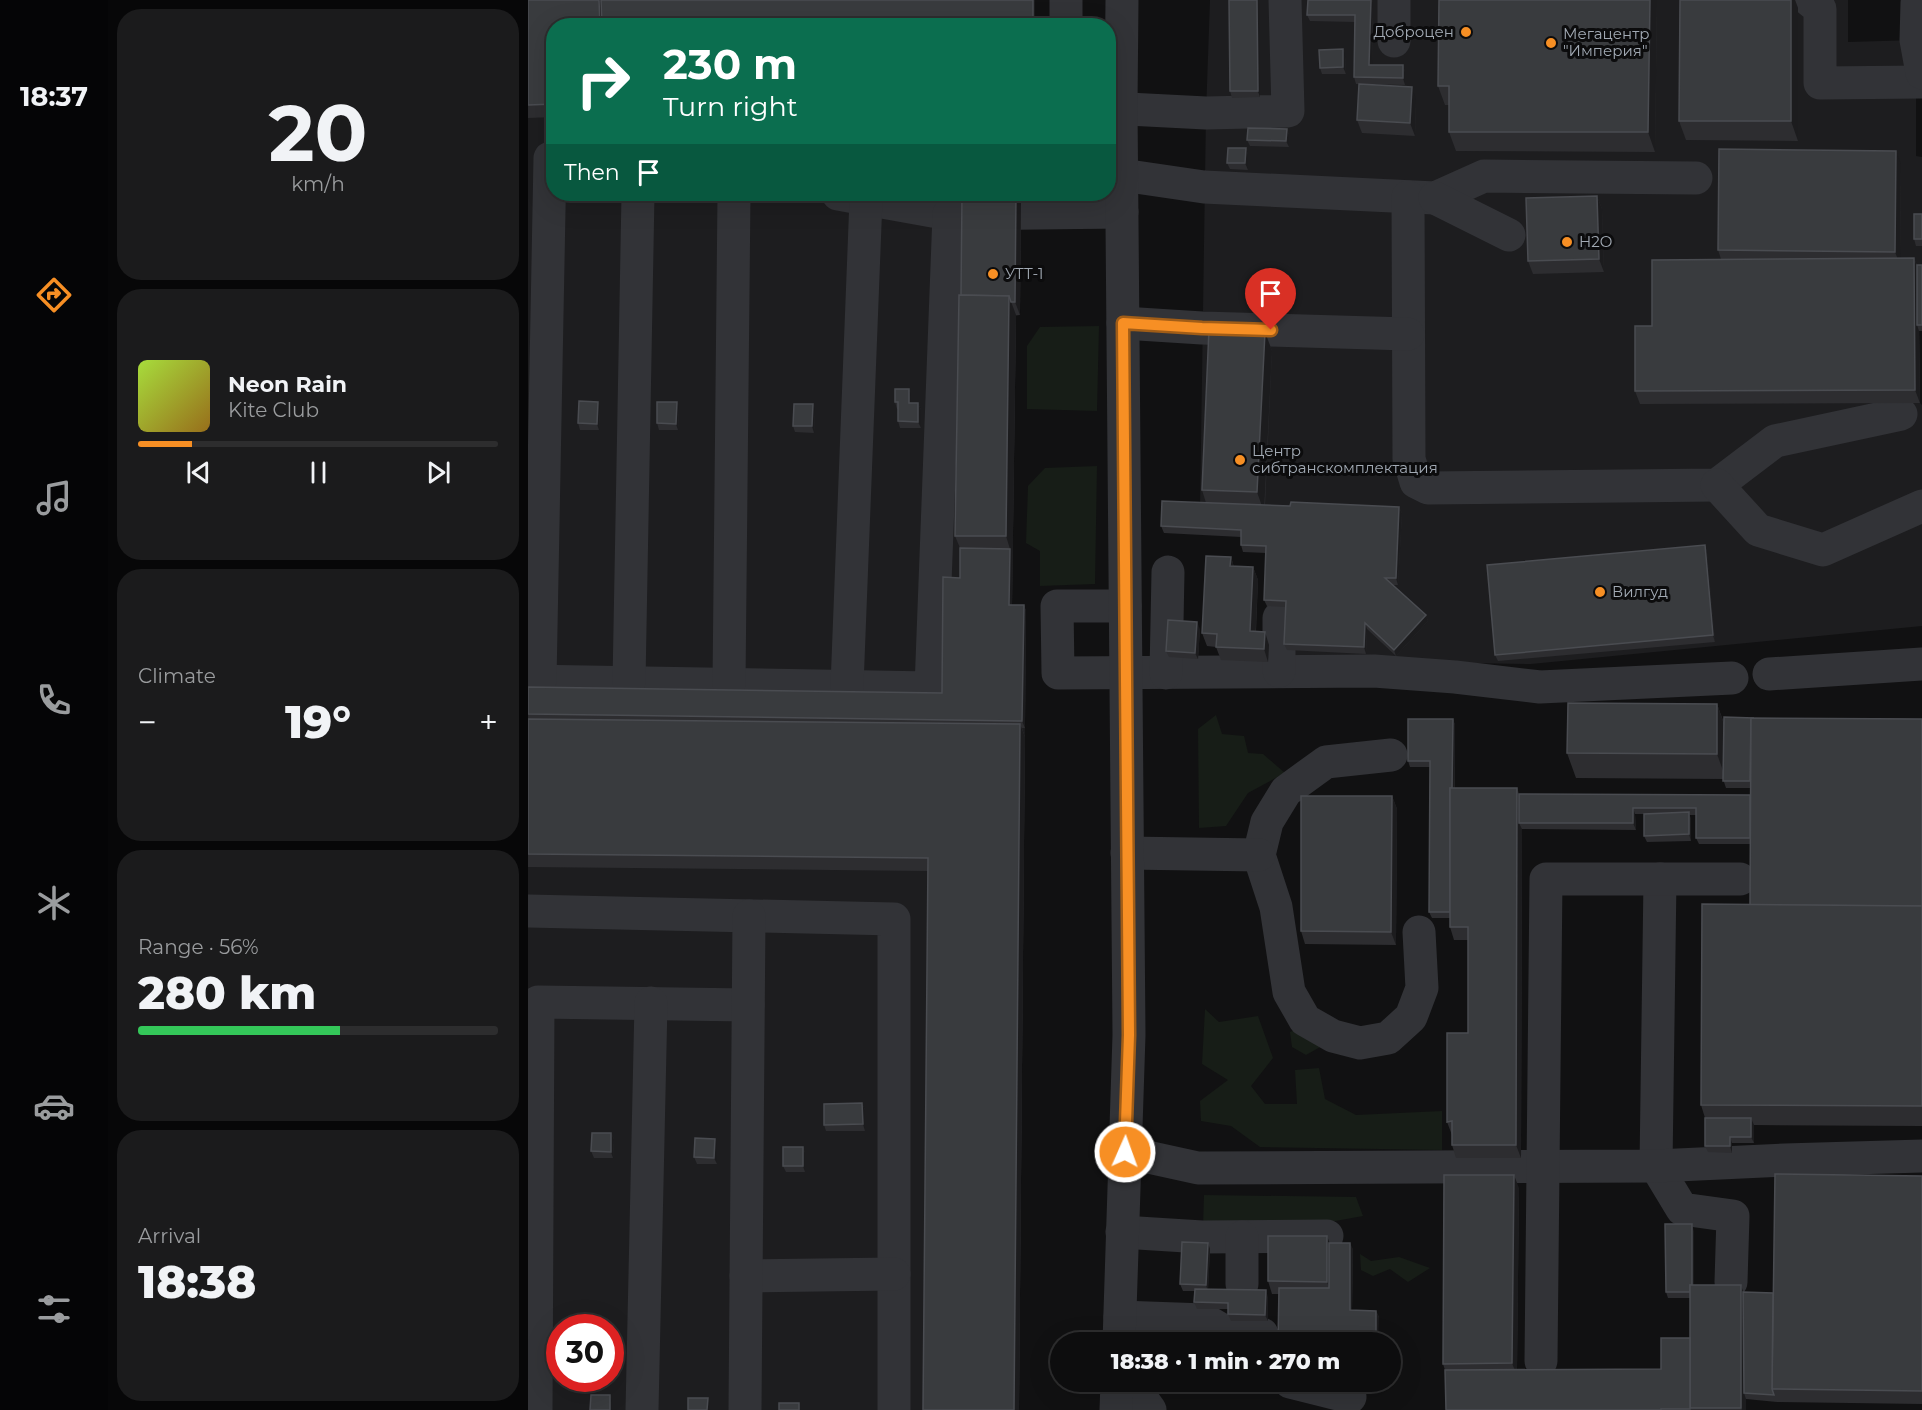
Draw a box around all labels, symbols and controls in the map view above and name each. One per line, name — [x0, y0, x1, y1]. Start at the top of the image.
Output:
place label: Доброцен — [1373, 22, 1454, 41]
place label: Мегацентр "Империя" — [1563, 24, 1650, 60]
marker: Доброцен — [1459, 25, 1473, 39]
marker: Мегацентр "Империя" — [1544, 36, 1558, 50]
text: 230 m — [663, 38, 797, 90]
icon: right — [564, 42, 642, 120]
text: 18:37 — [20, 80, 88, 113]
text: 20 — [269, 85, 367, 181]
text: Turn right — [663, 90, 798, 123]
icon: arrive — [632, 156, 665, 189]
text: Then — [564, 159, 620, 186]
text: km/h — [291, 172, 345, 196]
place label: H2O — [1579, 232, 1612, 251]
marker: H2O — [1560, 235, 1574, 249]
place label: УТТ-1 — [1005, 264, 1043, 283]
marker: УТТ-1 — [986, 267, 1000, 281]
pin — [1245, 268, 1296, 330]
icon: directions — [33, 274, 75, 316]
icon: arrive — [1254, 277, 1287, 310]
text: Neon Rain — [228, 371, 347, 398]
text: Kite Club — [228, 398, 319, 422]
place label: Центр сибтранскомплектация — [1252, 441, 1438, 477]
marker: Центр сибтранскомплектация — [1233, 453, 1247, 467]
icon: previous — [182, 456, 215, 489]
icon: pause — [302, 456, 335, 489]
icon: next — [422, 456, 455, 489]
icon: music — [33, 477, 75, 519]
place label: Вилгуд — [1612, 582, 1668, 601]
marker: Вилгуд — [1593, 585, 1607, 599]
text: Climate — [138, 664, 216, 688]
icon: phone — [33, 679, 75, 721]
text: 19° — [285, 694, 351, 749]
text: − — [138, 702, 157, 742]
text: + — [479, 702, 498, 742]
icon: climate — [33, 882, 75, 924]
text: Range · 56% — [138, 935, 259, 959]
text: 280 km — [138, 965, 316, 1020]
icon: car — [33, 1085, 75, 1127]
position arrow — [1093, 1120, 1157, 1184]
text: Arrival — [138, 1224, 201, 1248]
text: 18:38 — [138, 1254, 256, 1309]
icon: filters — [33, 1288, 75, 1330]
speed limit sign: 30 — [546, 1314, 624, 1392]
text: 18:38 · 1 min · 270 m — [1111, 1348, 1340, 1375]

